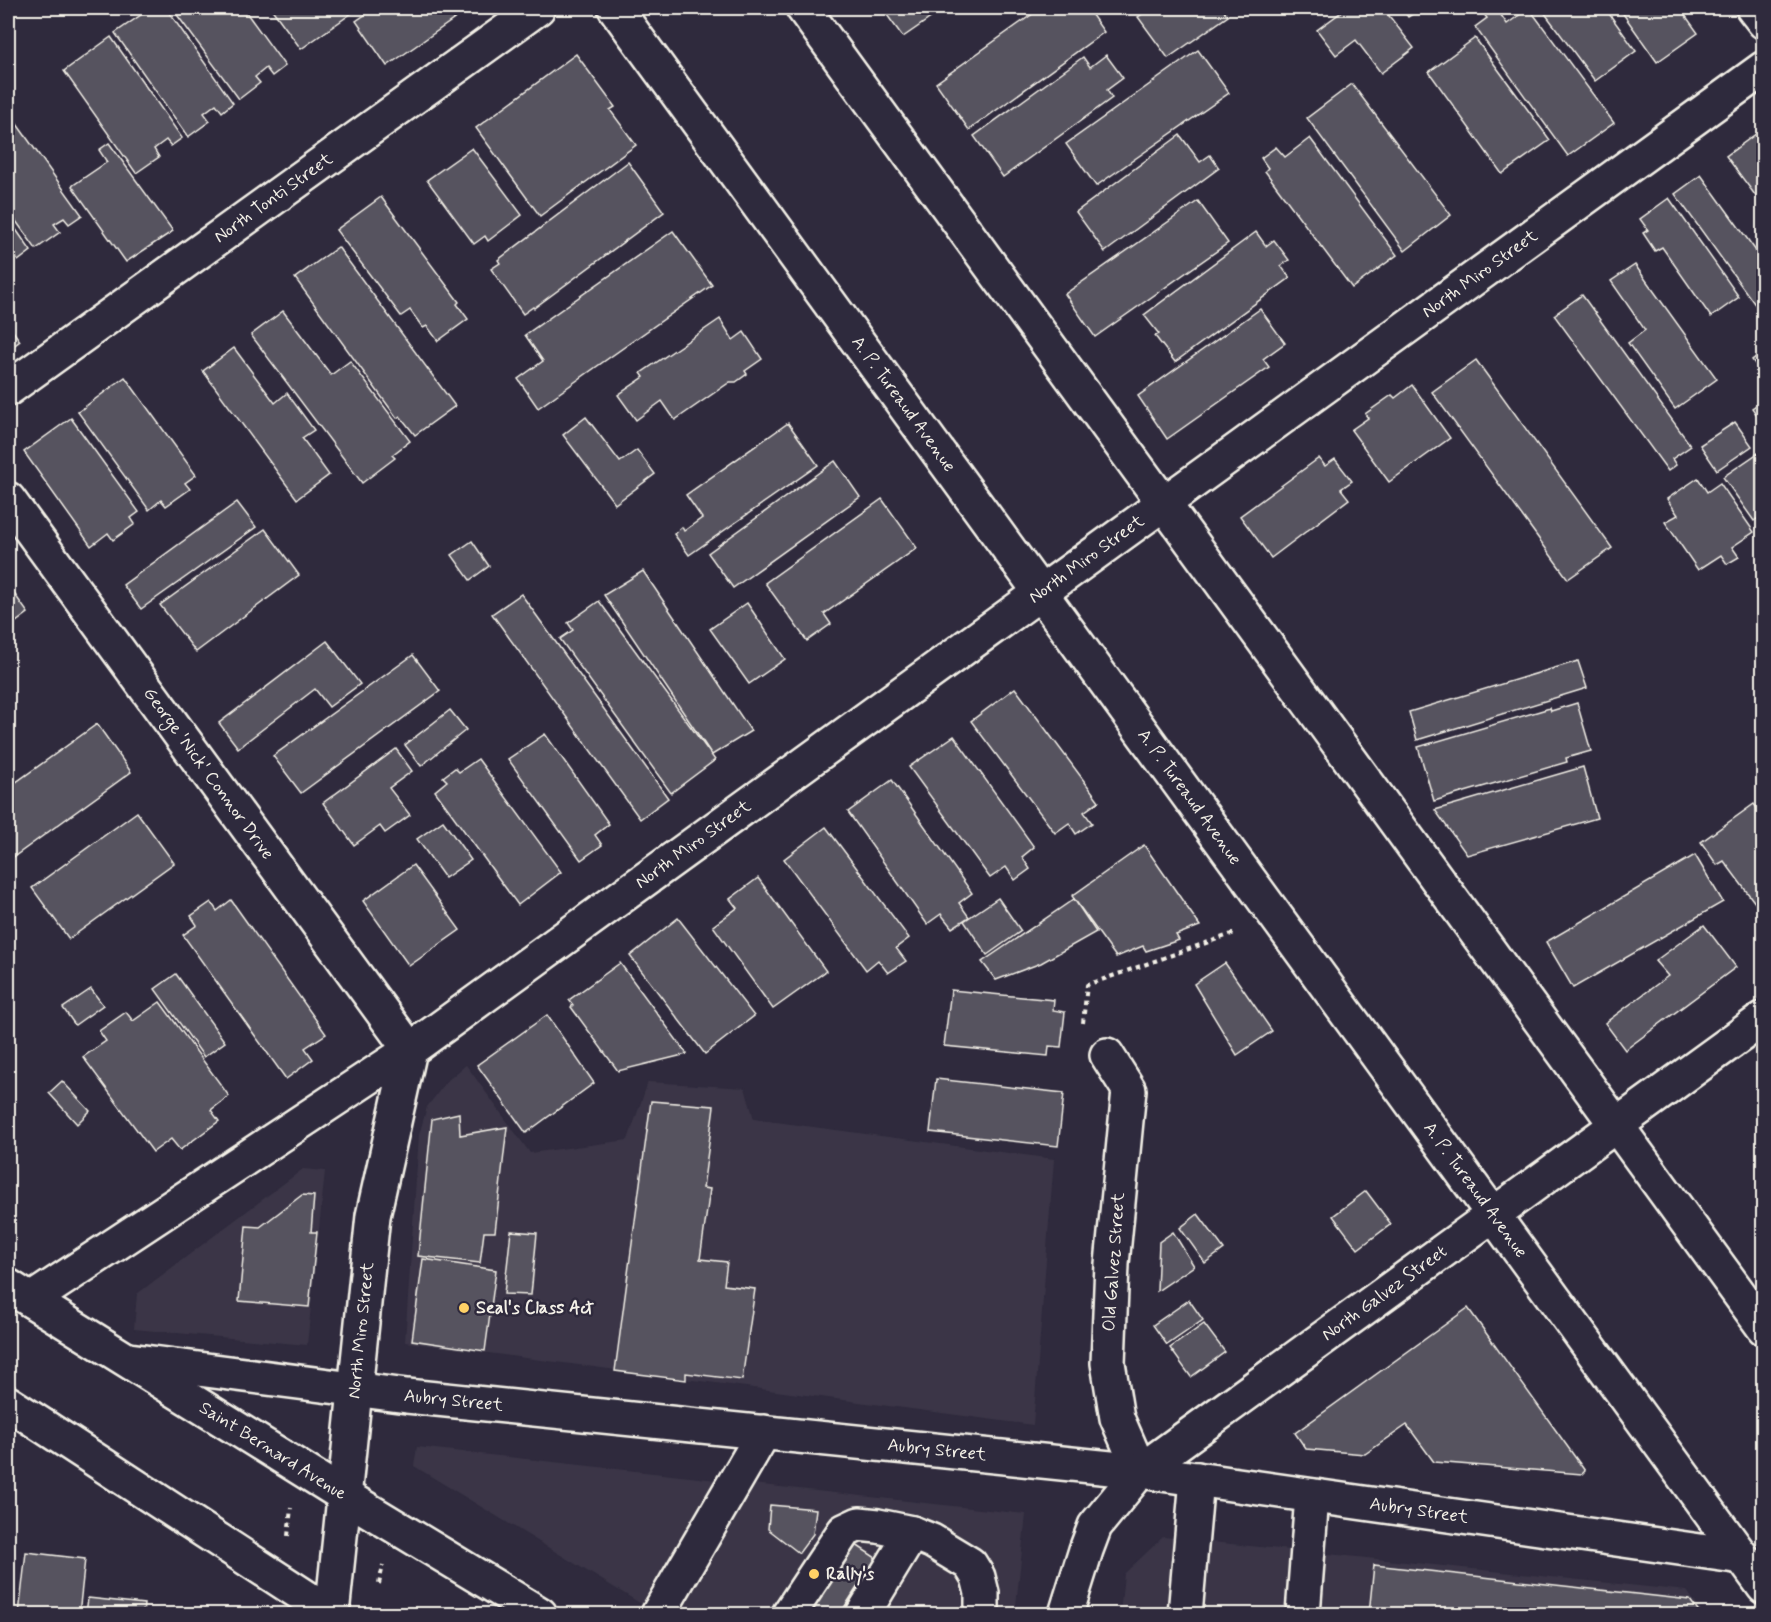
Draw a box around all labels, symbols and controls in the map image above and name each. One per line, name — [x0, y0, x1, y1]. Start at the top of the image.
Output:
street label: North Tonti Street — [209, 147, 338, 249]
street label: North Miro Street — [1417, 224, 1543, 324]
street label: A. P. Tureaud Avenue — [846, 331, 961, 477]
street label: North Miro Street — [1024, 509, 1150, 609]
street label: George 'Nick' Connor Drive — [137, 683, 279, 865]
street label: A. P. Tureaud Avenue — [1132, 724, 1247, 870]
street label: North Miro Street — [631, 794, 756, 895]
street label: A. P. Tureaud Avenue — [1418, 1117, 1533, 1263]
street label: Old Galvez Street — [1097, 1191, 1131, 1332]
street label: North Galvez Street — [1317, 1240, 1452, 1347]
street label: North Miro Street — [342, 1261, 380, 1400]
place label: Seal's Class Act — [476, 1296, 594, 1320]
marker: Seal's Class Act — [457, 1301, 471, 1315]
street label: Aubry Street — [403, 1384, 505, 1418]
street label: Saint Bernard Avenue — [195, 1396, 351, 1506]
street label: Aubry Street — [886, 1433, 988, 1467]
street label: Aubry Street — [1368, 1492, 1470, 1530]
place label: Rally's — [826, 1562, 874, 1586]
marker: Rally's — [807, 1567, 821, 1581]

